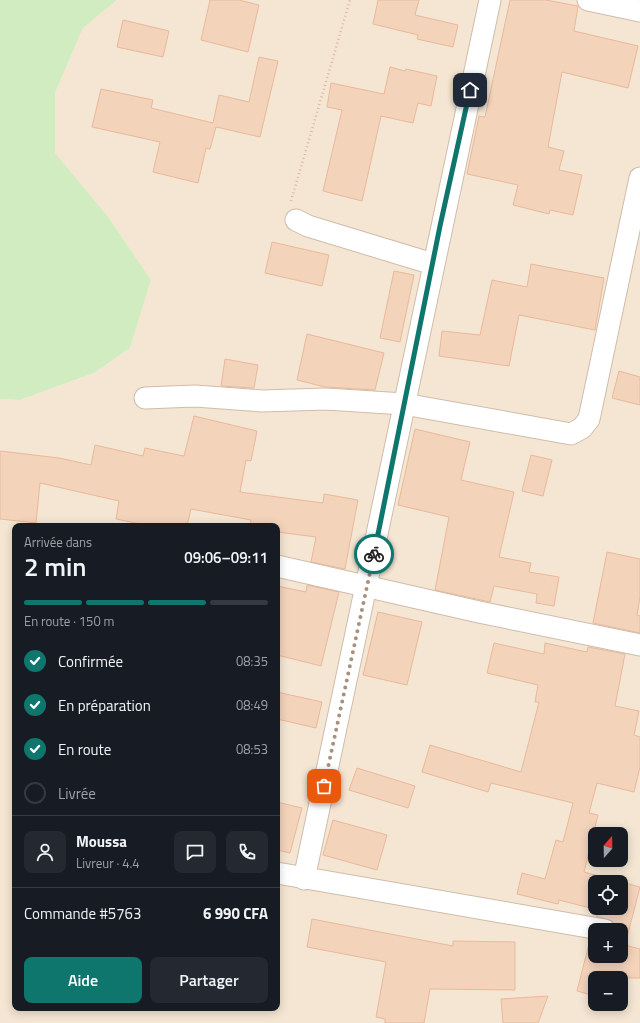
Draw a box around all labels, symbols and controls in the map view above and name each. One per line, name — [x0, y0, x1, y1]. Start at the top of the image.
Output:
pin — [453, 73, 487, 107]
icon: home — [459, 79, 481, 101]
text: Arrivée dans — [24, 532, 92, 552]
courier — [354, 534, 394, 574]
icon: bike — [363, 543, 385, 565]
text: 09:06–09:11 — [184, 546, 268, 569]
text: 2 min — [24, 547, 87, 586]
text: En route · 150 m — [24, 611, 114, 631]
icon: check — [24, 650, 46, 672]
text: Confirmée — [58, 650, 123, 673]
text: 08:35 — [236, 651, 268, 671]
icon: check — [24, 694, 46, 716]
text: En préparation — [58, 694, 151, 717]
text: 08:49 — [236, 695, 268, 715]
icon: check — [24, 738, 46, 760]
text: En route — [58, 738, 111, 761]
text: 08:53 — [236, 739, 268, 759]
pin — [307, 769, 341, 803]
icon: bag — [313, 775, 335, 797]
text: Livrée — [58, 782, 96, 805]
north arrow — [588, 827, 628, 867]
map controls — [588, 827, 628, 1011]
text: Moussa — [76, 830, 127, 853]
button: person — [24, 831, 66, 873]
button: chat — [174, 831, 216, 873]
button: phone — [226, 831, 268, 873]
text: Livreur · 4.4 — [76, 853, 140, 873]
button: locate — [588, 875, 628, 915]
text: Commande #5763 — [24, 902, 141, 925]
text: 6 990 CFA — [203, 902, 268, 925]
button: + — [588, 923, 628, 963]
button: Aide — [24, 957, 142, 1003]
button: Partager — [150, 957, 268, 1003]
button: − — [588, 971, 628, 1011]

